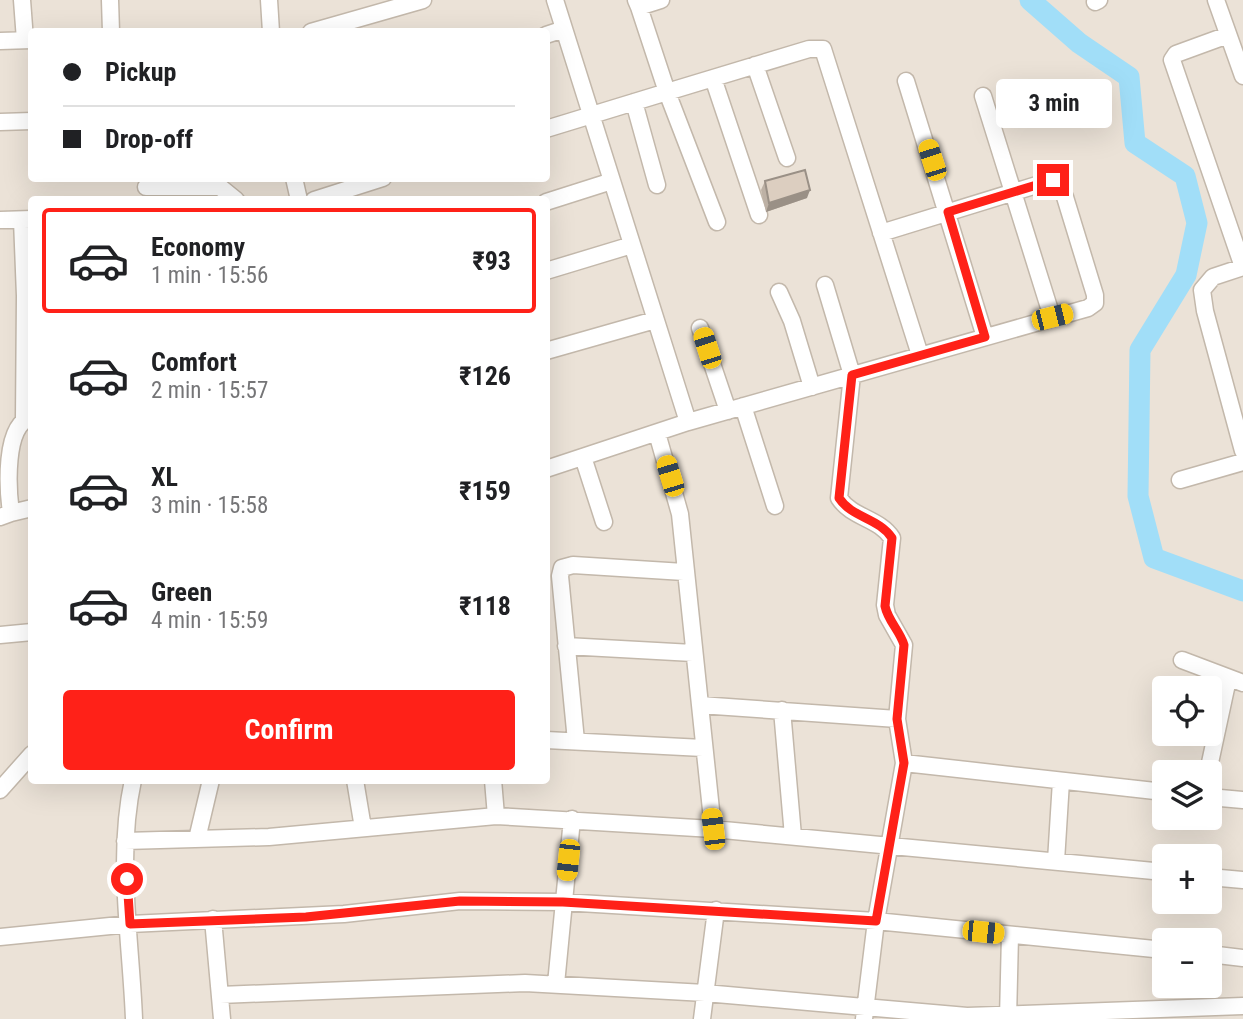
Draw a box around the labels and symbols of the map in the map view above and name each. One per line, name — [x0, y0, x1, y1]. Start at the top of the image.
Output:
callout: 3 min — [995, 78, 1111, 128]
car — [916, 137, 949, 183]
route end — [1037, 164, 1069, 196]
car — [1030, 302, 1075, 332]
car — [691, 325, 724, 371]
car — [654, 453, 687, 499]
car — [701, 807, 726, 851]
car — [556, 838, 581, 882]
route start — [111, 863, 143, 895]
car — [962, 919, 1005, 945]

